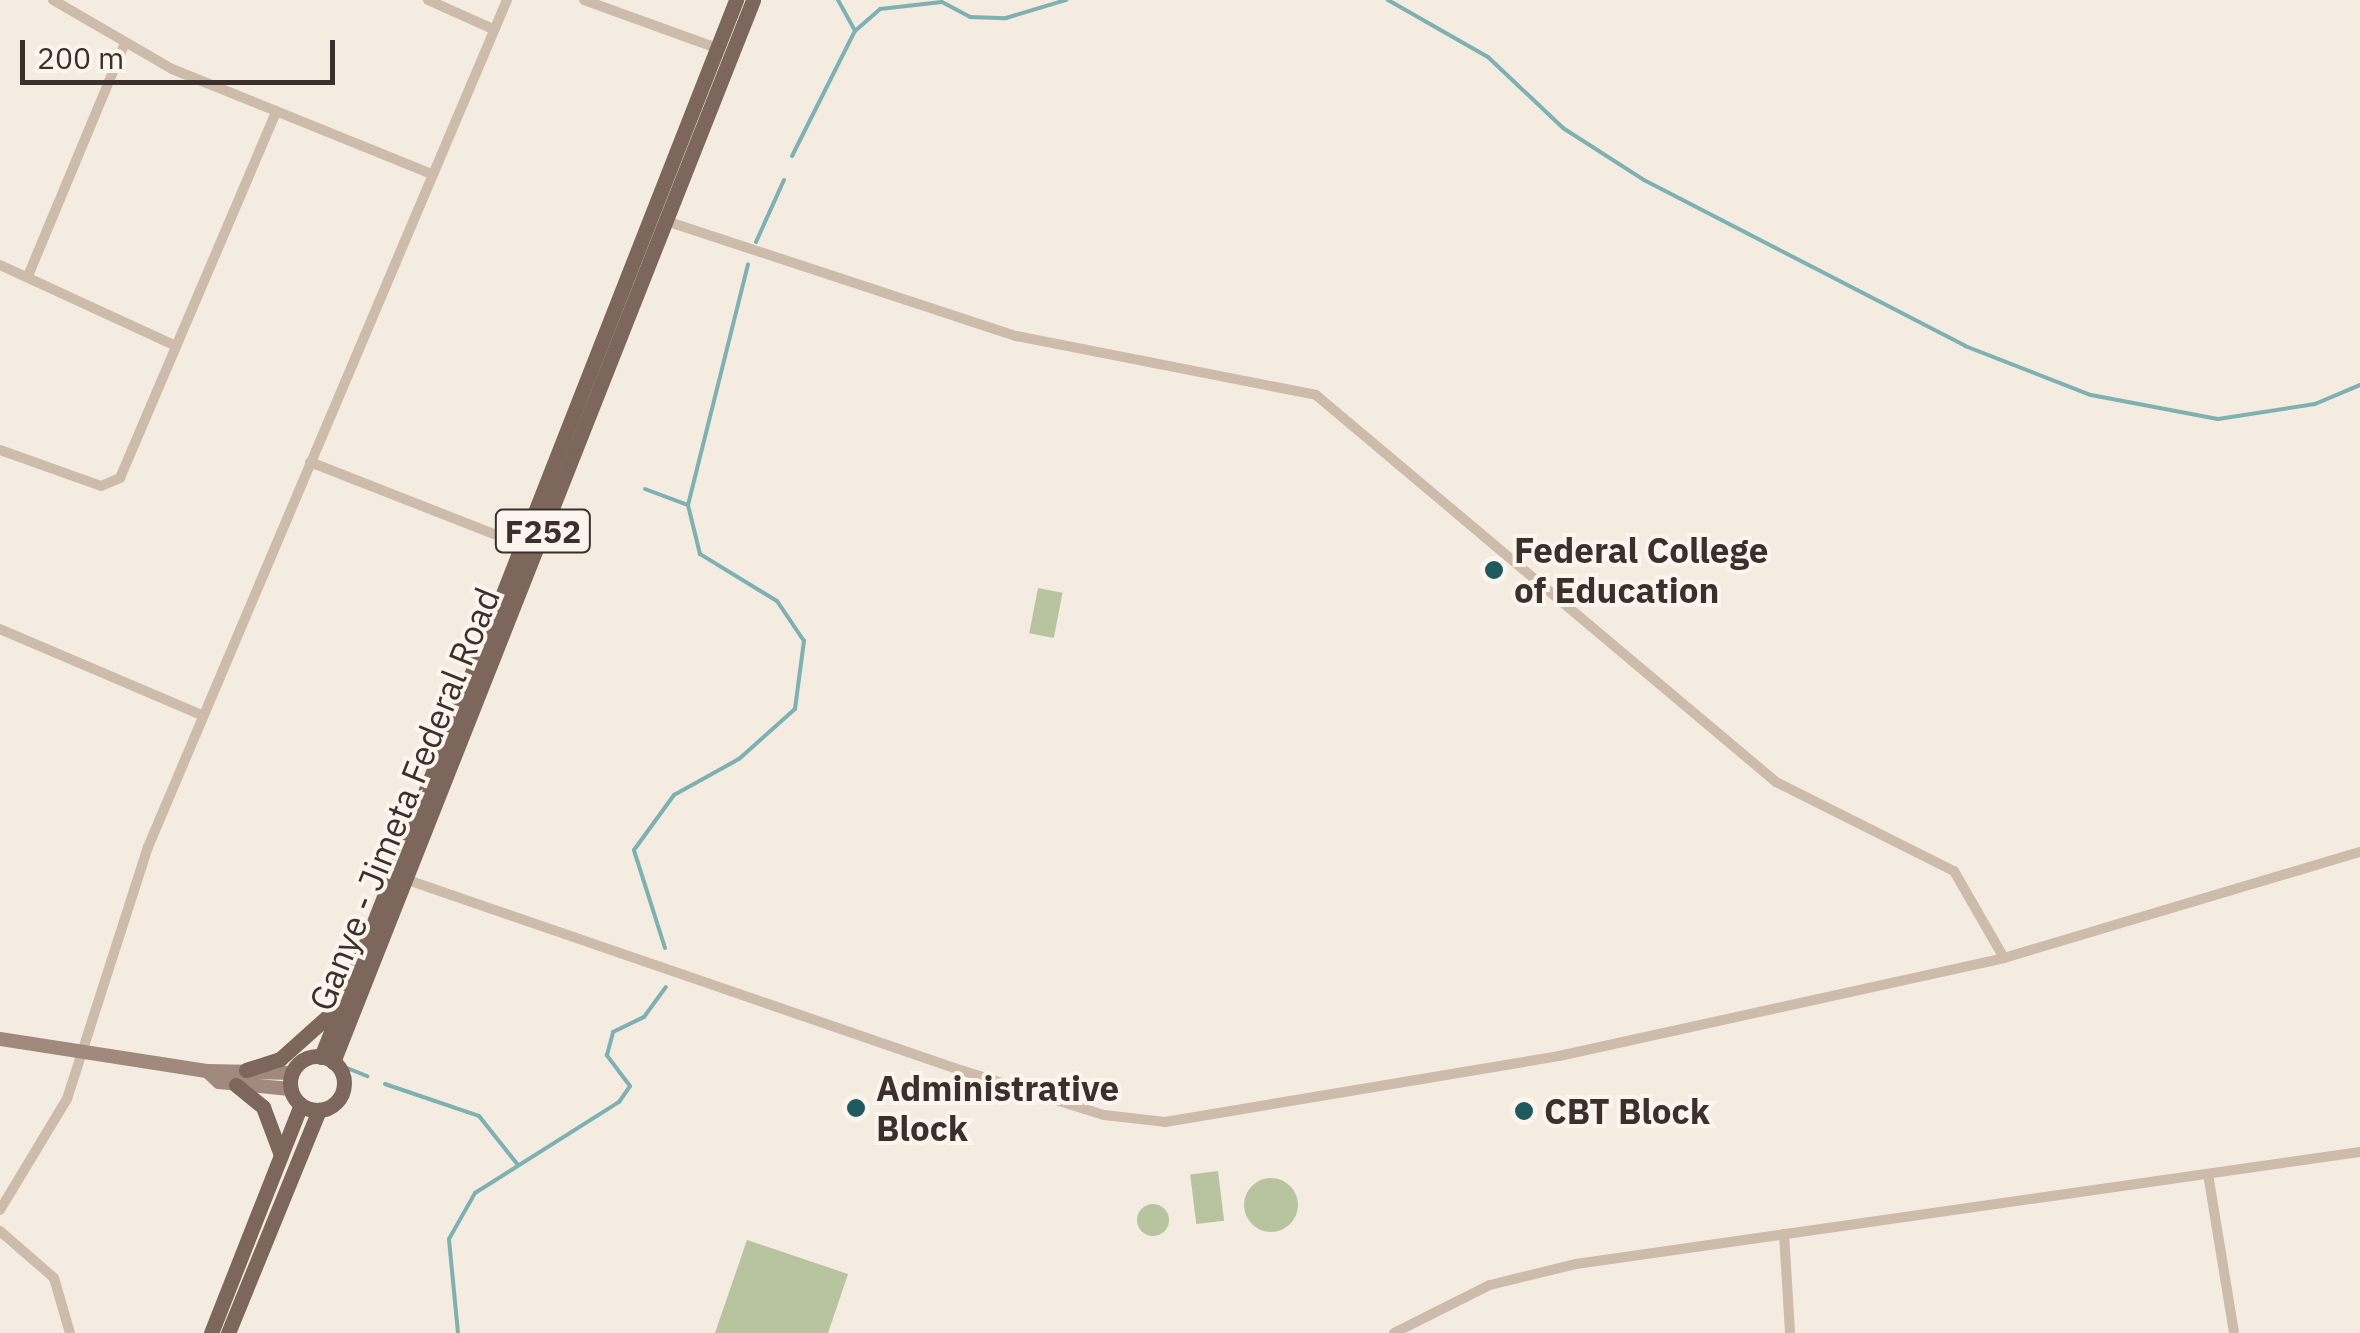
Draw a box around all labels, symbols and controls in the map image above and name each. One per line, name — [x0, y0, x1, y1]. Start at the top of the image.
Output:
scale bar — [25, 20, 340, 82]
text: 200 m — [37, 38, 124, 77]
road number: F252 — [493, 504, 593, 558]
place label: Federal College of Education — [1514, 529, 1768, 611]
marker: Federal College of Education — [1483, 559, 1505, 581]
street label: Ganye - Jimeta Federal Road — [300, 581, 508, 1017]
place label: Administrative Block — [876, 1067, 1119, 1149]
place label: CBT Block — [1544, 1090, 1710, 1132]
marker: Administrative Block — [845, 1097, 867, 1119]
marker: CBT Block — [1513, 1100, 1535, 1122]

